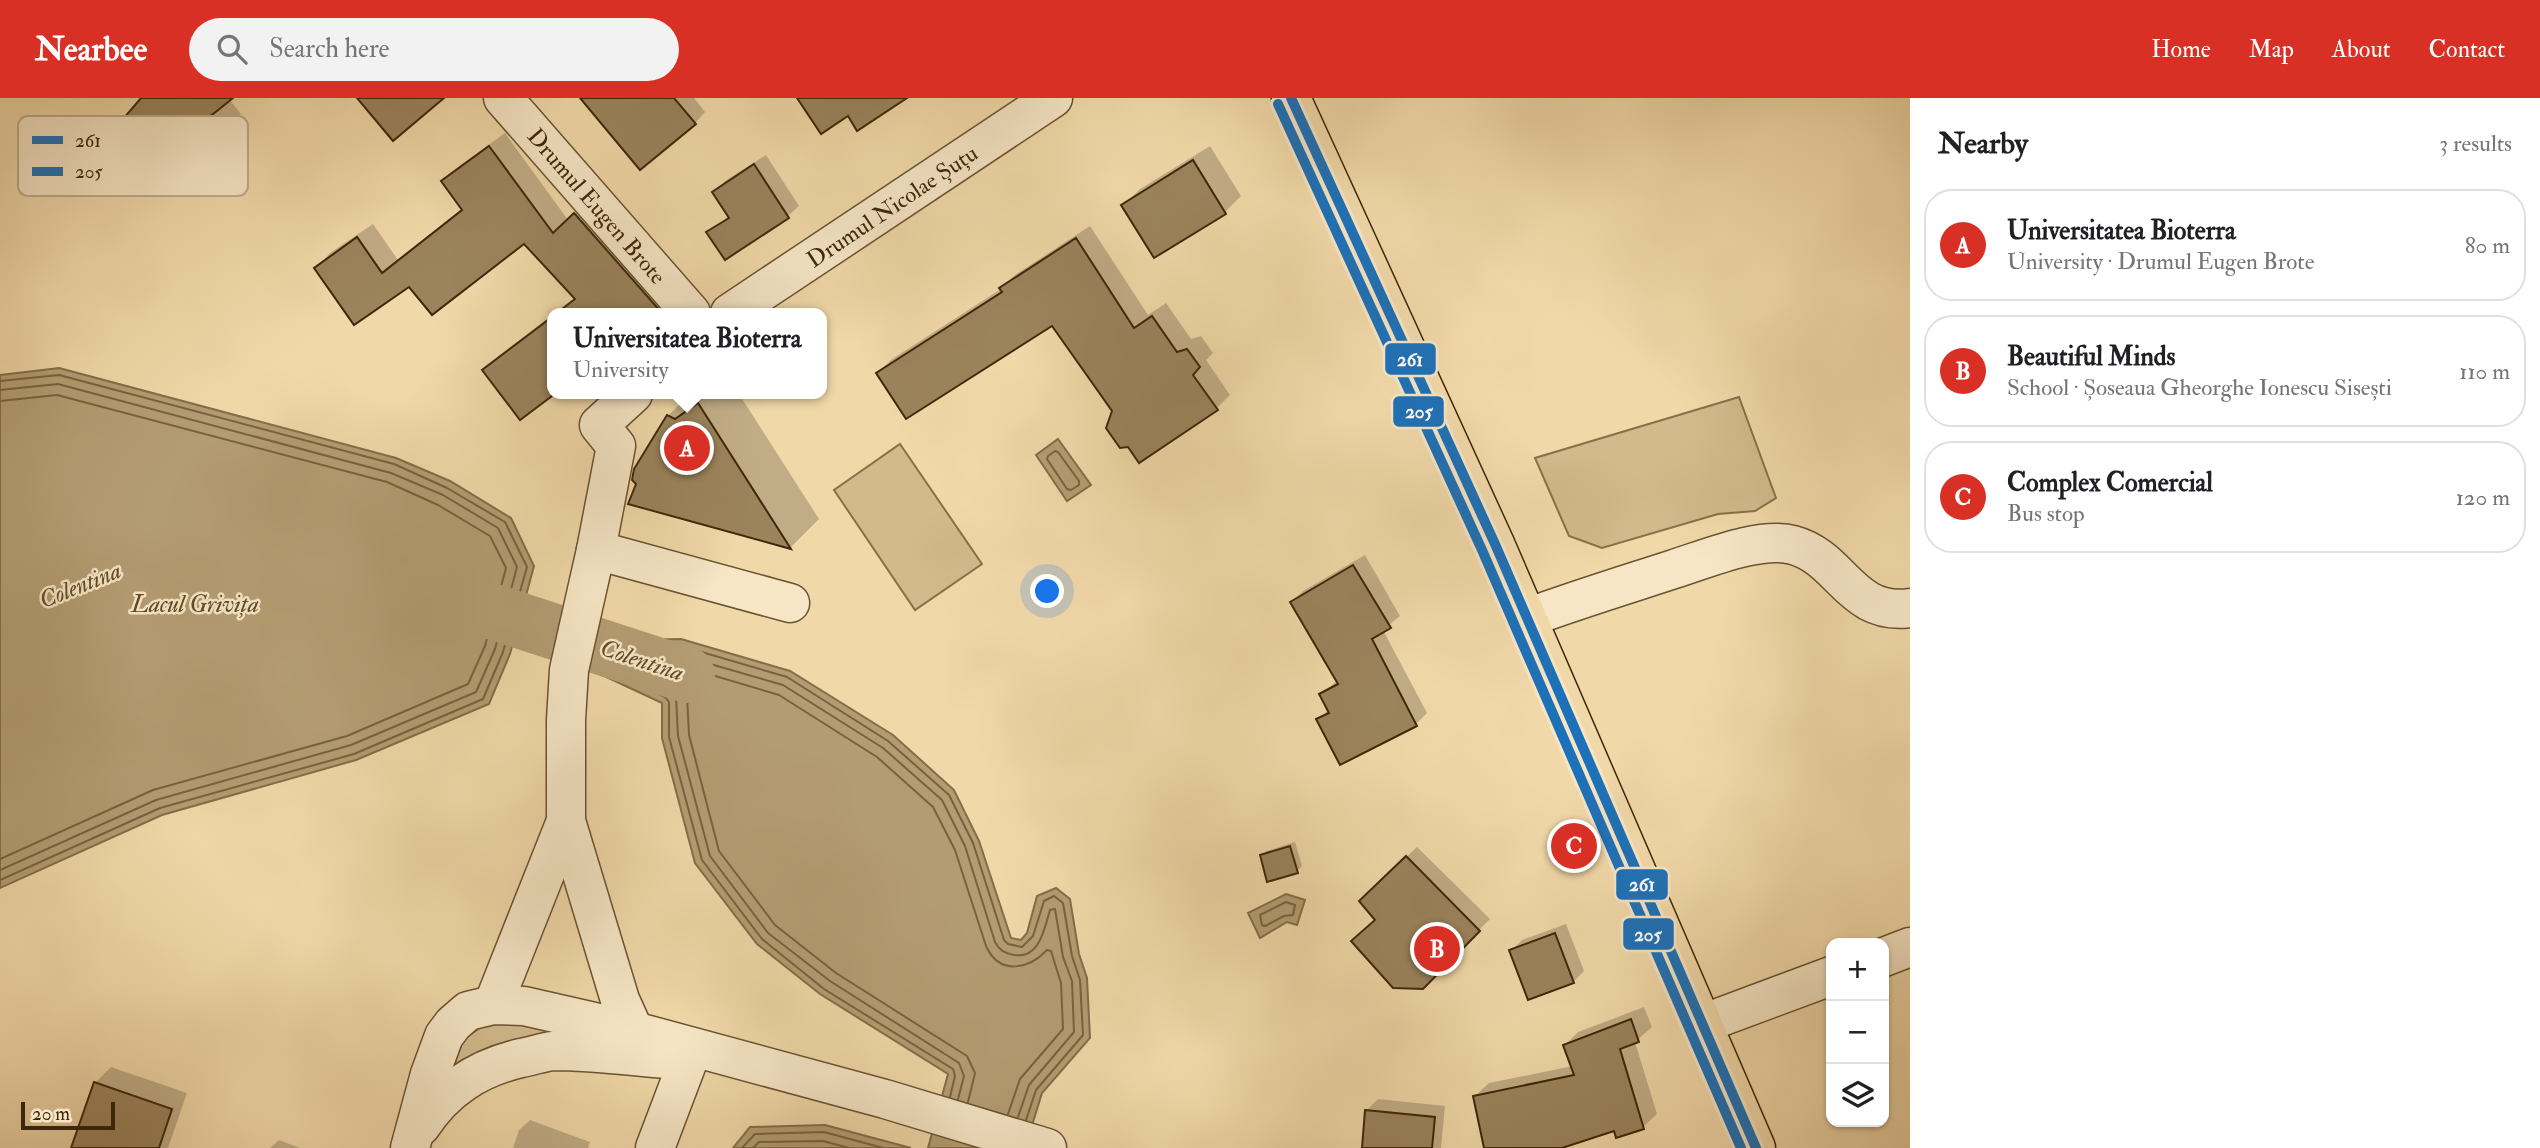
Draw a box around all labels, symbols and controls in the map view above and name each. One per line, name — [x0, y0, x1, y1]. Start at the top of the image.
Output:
search box — [189, 18, 679, 81]
text: Nearbee — [35, 29, 147, 70]
icon: search — [213, 30, 251, 68]
text: Search here — [269, 33, 389, 65]
text: Home — [2151, 34, 2211, 65]
text: Map — [2249, 34, 2294, 65]
text: About — [2332, 34, 2391, 65]
text: Contact — [2429, 34, 2505, 65]
legend — [18, 116, 248, 196]
street label: Drumul Eugen Brote — [521, 122, 672, 291]
text: Nearby — [1938, 125, 2028, 162]
text: 261 — [75, 129, 101, 153]
text: 3 results — [2439, 129, 2512, 158]
street label: Drumul Nicolae Șuțu — [801, 138, 983, 274]
text: 205 — [75, 160, 103, 184]
text: Universitatea Bioterra — [2007, 215, 2236, 247]
text: A — [1956, 231, 1970, 260]
text: 80 m — [2465, 231, 2510, 260]
text: University · Drumul Eugen Brote — [2007, 247, 2314, 276]
popup — [547, 308, 827, 399]
text: Universitatea Bioterra — [573, 323, 801, 355]
text: Beautiful Minds — [2007, 341, 2175, 373]
line badge: 261 — [1384, 342, 1437, 376]
text: 261 — [1397, 348, 1423, 372]
text: University — [573, 355, 669, 384]
text: B — [1955, 357, 1971, 386]
text: 110 m — [2459, 357, 2510, 386]
text: School · Șoseaua Gheorghe Ionescu Sisești — [2007, 373, 2392, 402]
line badge: 205 — [1392, 395, 1445, 428]
text: 205 — [1405, 400, 1434, 424]
pin: A — [664, 422, 710, 474]
text: Complex Comercial — [2007, 467, 2213, 499]
text: C — [1955, 483, 1971, 512]
text: 120 m — [2456, 483, 2510, 512]
text: Bus stop — [2007, 499, 2085, 528]
water label: Colentina — [35, 555, 126, 616]
your location — [1030, 574, 1064, 608]
water label: Lacul Grivița — [130, 589, 259, 620]
water label: Colentina — [596, 632, 687, 688]
pin: C — [1551, 820, 1597, 872]
line badge: 261 — [1615, 868, 1669, 901]
text: 261 — [1629, 873, 1655, 897]
line badge: 205 — [1622, 917, 1675, 951]
pin: B — [1414, 923, 1460, 975]
text: 205 — [1634, 923, 1663, 947]
map controls — [1826, 938, 1889, 1127]
button: + — [1826, 938, 1889, 1001]
button: − — [1826, 1001, 1889, 1064]
button: layers — [1826, 1064, 1889, 1127]
scale bar — [21, 1099, 116, 1131]
text: 20 m — [32, 1102, 70, 1126]

